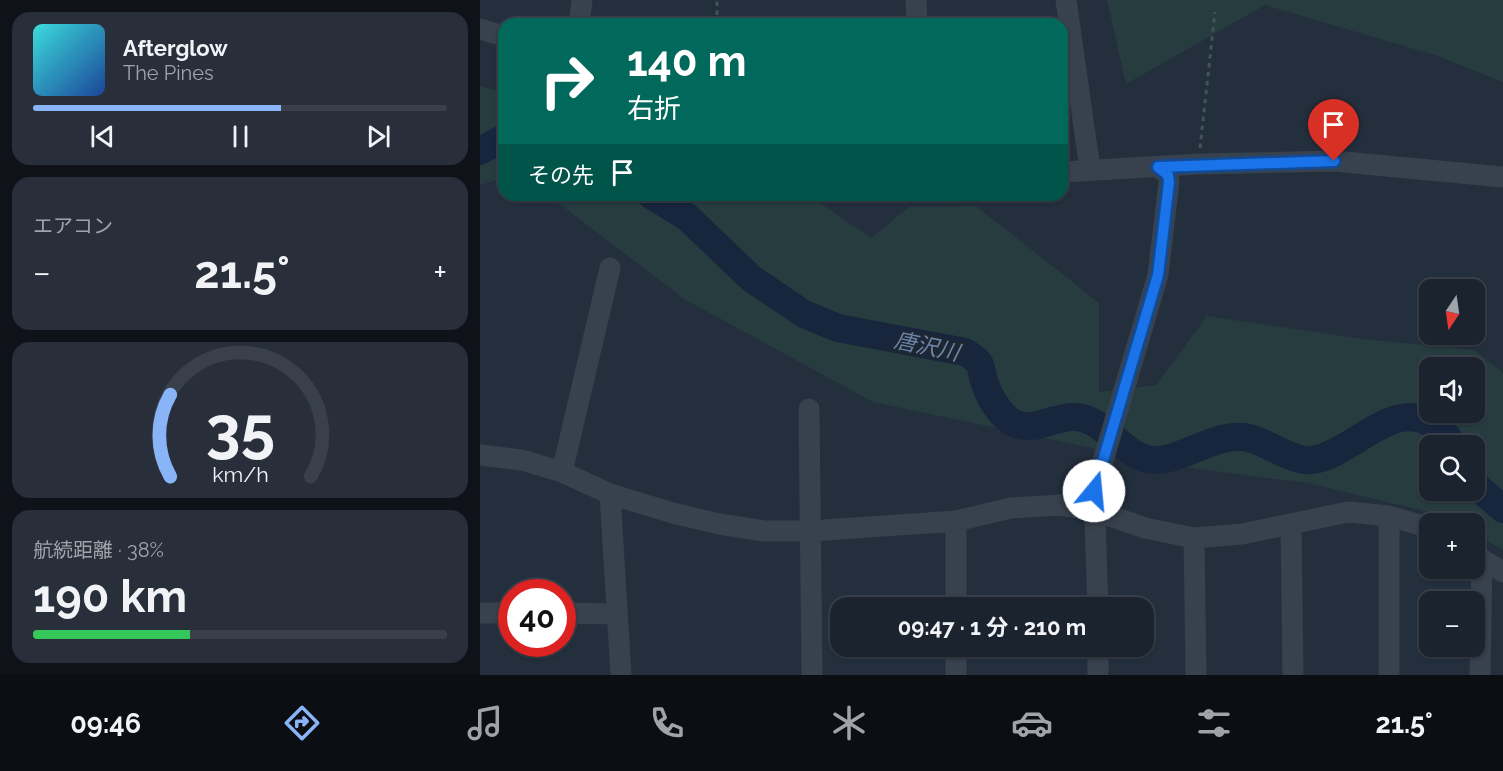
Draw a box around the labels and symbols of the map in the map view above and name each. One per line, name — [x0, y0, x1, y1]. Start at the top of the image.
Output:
pin — [1308, 99, 1359, 161]
north arrow — [1419, 279, 1485, 345]
water label: 唐沢川 — [892, 326, 964, 366]
position arrow — [1062, 459, 1126, 523]
speed limit sign: 40 — [498, 579, 576, 657]

